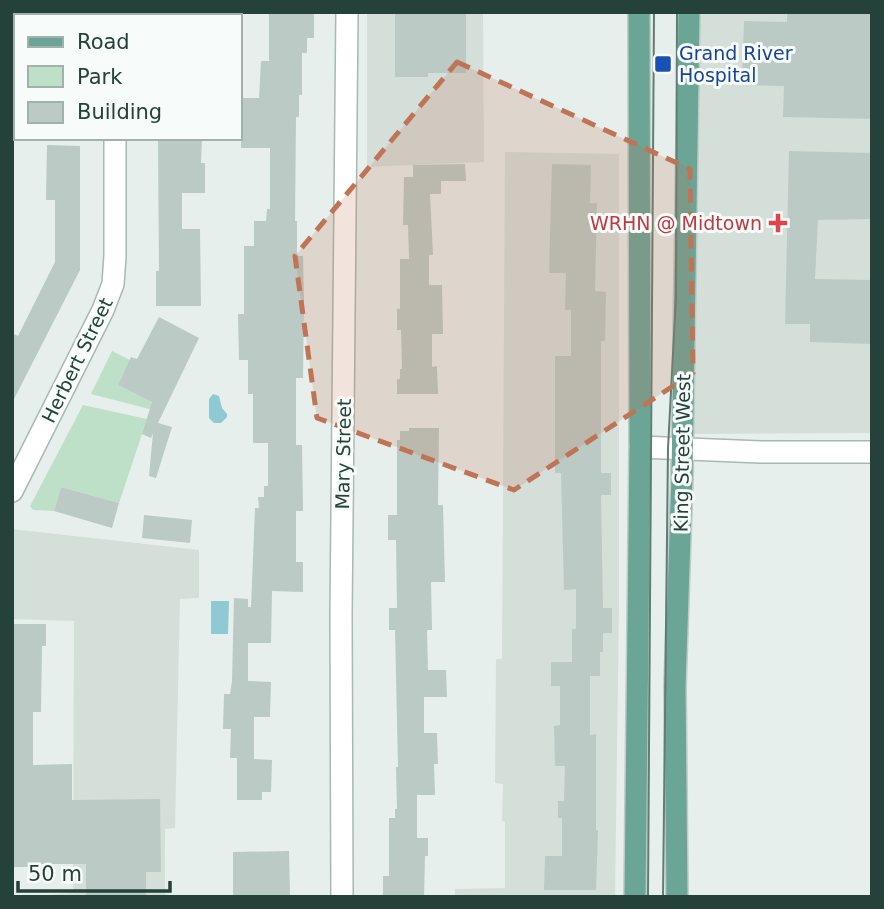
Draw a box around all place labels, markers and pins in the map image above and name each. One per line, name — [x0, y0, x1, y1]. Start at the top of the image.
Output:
place label: Grand River Hospital — [679, 42, 793, 86]
marker: Grand River Hospital — [653, 54, 673, 74]
place label: WRHN @ Midtown — [590, 212, 762, 234]
marker: WRHN @ Midtown — [768, 213, 788, 233]

